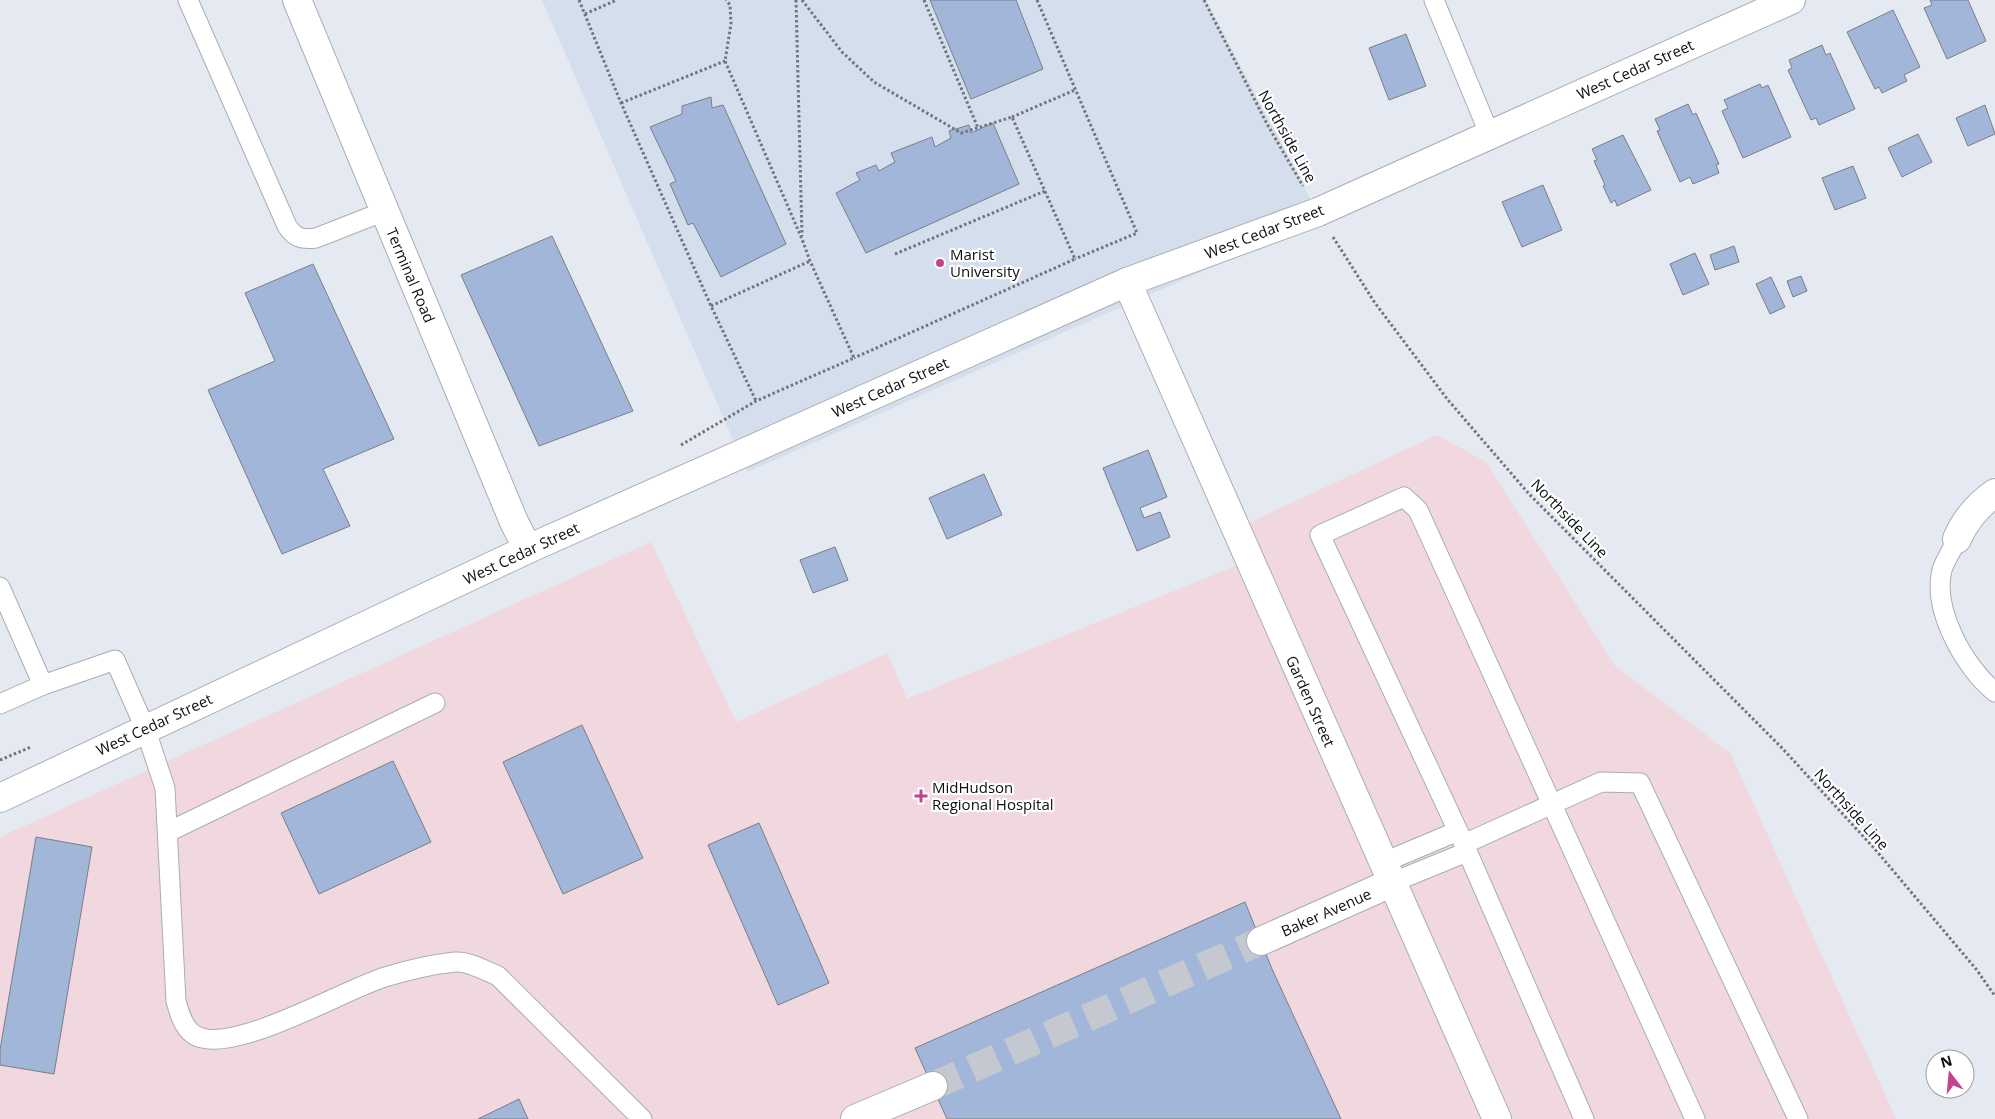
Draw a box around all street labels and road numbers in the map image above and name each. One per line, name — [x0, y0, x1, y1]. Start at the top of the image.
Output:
street label: West Cedar Street — [1573, 34, 1697, 104]
street label: Northside Line — [1254, 86, 1322, 186]
street label: West Cedar Street — [1202, 199, 1326, 263]
street label: Terminal Road — [382, 224, 440, 326]
street label: West Cedar Street — [828, 352, 952, 422]
street label: Northside Line — [1527, 474, 1613, 562]
street label: West Cedar Street — [460, 517, 582, 589]
street label: Garden Street — [1282, 652, 1340, 750]
street label: West Cedar Street — [93, 688, 215, 760]
street label: Northside Line — [1810, 764, 1894, 854]
street label: Baker Avenue — [1278, 883, 1374, 941]

